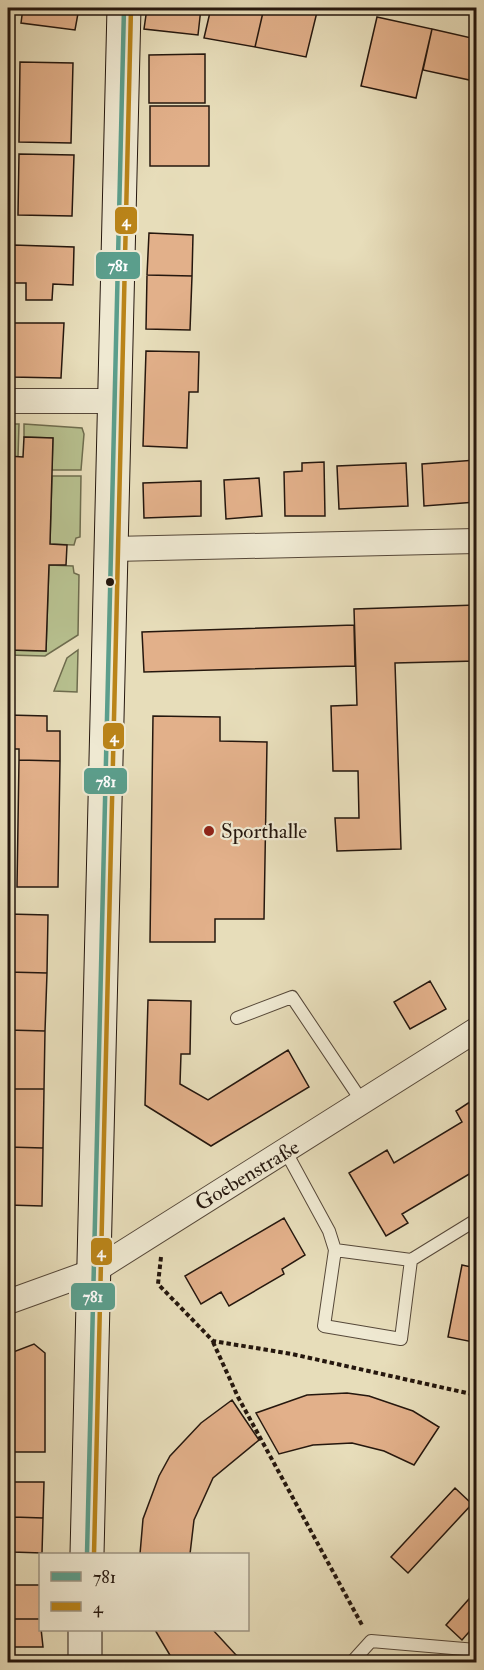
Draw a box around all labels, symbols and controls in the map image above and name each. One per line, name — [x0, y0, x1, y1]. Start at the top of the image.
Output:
line badge: 4 — [114, 206, 138, 235]
text: 4 — [121, 211, 132, 231]
line badge: 781 — [95, 251, 141, 280]
text: 781 — [108, 256, 129, 276]
unlabelled marker — [104, 576, 116, 588]
line badge: 4 — [102, 722, 125, 750]
text: 4 — [109, 727, 120, 747]
line badge: 781 — [83, 767, 128, 795]
text: 781 — [96, 772, 117, 792]
place label: Sporthalle — [221, 818, 307, 845]
marker: Sporthalle — [202, 824, 216, 838]
street label: Goebenstraße — [190, 1134, 305, 1217]
line badge: 4 — [90, 1237, 113, 1266]
text: 4 — [96, 1242, 107, 1262]
line badge: 781 — [70, 1282, 116, 1311]
text: 781 — [83, 1287, 104, 1307]
legend — [39, 1553, 249, 1631]
text: 781 — [93, 1566, 116, 1589]
text: 4 — [93, 1596, 104, 1619]

